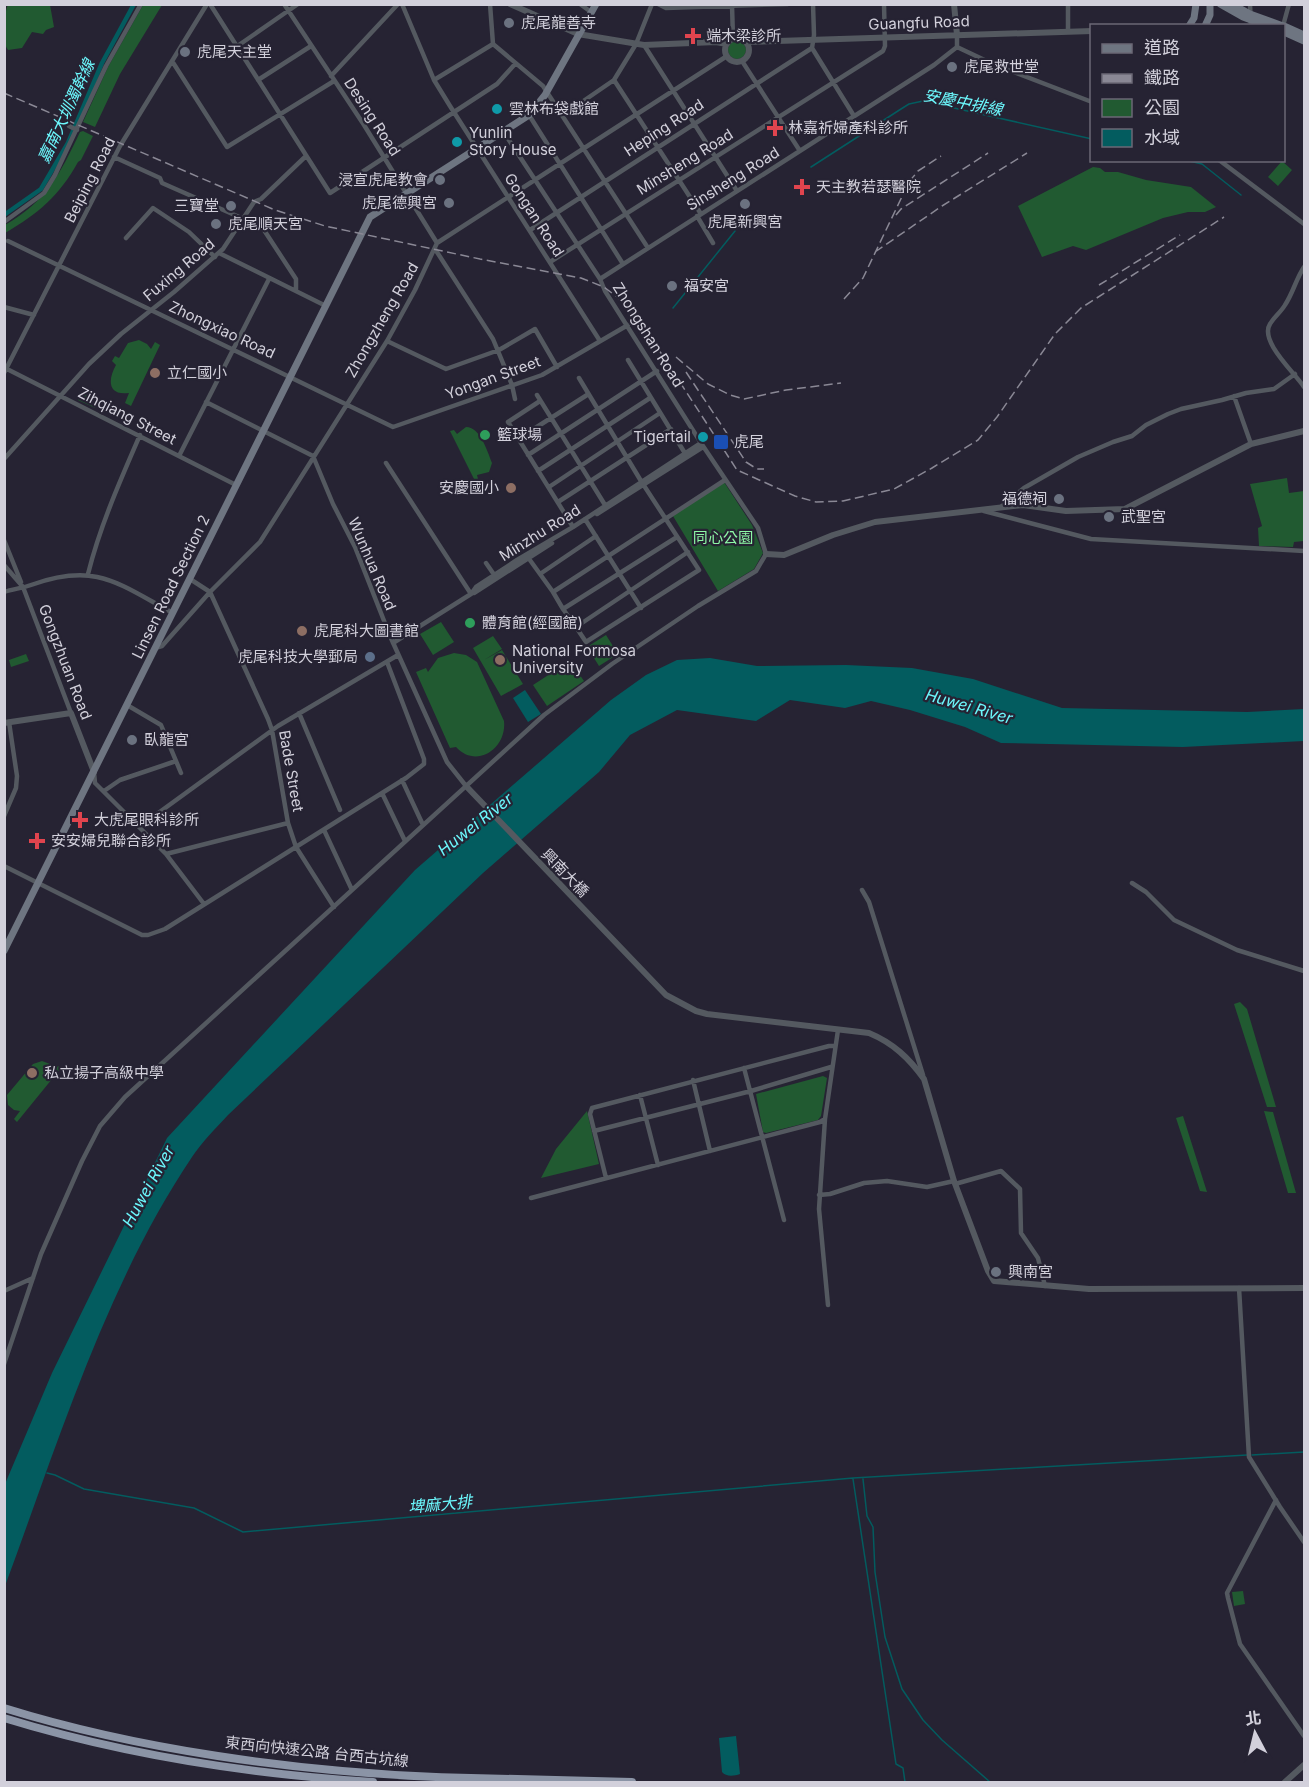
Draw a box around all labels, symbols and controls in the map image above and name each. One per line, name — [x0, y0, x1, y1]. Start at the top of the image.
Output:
street label: Guangfu Road — [868, 11, 970, 34]
place label: 虎尾龍善寺 — [521, 13, 596, 32]
marker: 虎尾龍善寺 — [502, 16, 516, 30]
legend — [1090, 24, 1285, 162]
place label: 端木梁診所 — [706, 26, 781, 45]
marker: 端木梁診所 — [684, 27, 702, 45]
text: 道路 — [1144, 37, 1180, 58]
place label: 虎尾天主堂 — [197, 42, 272, 61]
marker: 虎尾天主堂 — [178, 45, 192, 59]
water label: 嘉南大圳濁幹線 — [33, 54, 100, 166]
place label: 虎尾救世堂 — [964, 57, 1039, 76]
marker: 虎尾救世堂 — [945, 60, 959, 74]
text: 鐵路 — [1144, 67, 1180, 88]
street label: Desing Road — [340, 74, 405, 159]
water label: 安慶中排線 — [922, 85, 1006, 120]
street label: Heping Road — [620, 95, 707, 160]
text: 公園 — [1144, 97, 1180, 118]
place label: 雲林布袋戲館 — [509, 99, 599, 118]
marker: 雲林布袋戲館 — [490, 102, 504, 116]
place label: 林嘉祈婦產科診所 — [788, 118, 908, 137]
marker: 林嘉祈婦產科診所 — [766, 119, 784, 137]
place label: Yunlin Story House — [469, 123, 557, 159]
street label: Minsheng Road — [633, 124, 736, 199]
text: 水域 — [1144, 127, 1180, 148]
street label: Beiping Road — [60, 134, 119, 226]
marker: Yunlin Story House — [450, 135, 464, 149]
street label: Sinsheng Road — [683, 142, 783, 215]
street label: Gongan Road — [500, 169, 569, 260]
place label: 浸宣虎尾教會 — [338, 170, 428, 189]
marker: 浸宣虎尾教會 — [433, 173, 447, 187]
place label: 天主教若瑟醫院 — [816, 177, 921, 196]
marker: 天主教若瑟醫院 — [793, 178, 811, 196]
place label: 虎尾德興宮 — [362, 193, 437, 212]
place label: 三寶堂 — [174, 196, 219, 215]
marker: 虎尾德興宮 — [442, 196, 456, 210]
marker: 虎尾新興宮 — [738, 197, 752, 211]
marker: 三寶堂 — [224, 199, 238, 213]
place label: 虎尾新興宮 — [707, 212, 783, 231]
place label: 虎尾順天宮 — [228, 214, 303, 233]
marker: 虎尾順天宮 — [209, 217, 223, 231]
street label: Fuxing Road — [139, 234, 218, 305]
street label: Zhongzheng Road — [341, 259, 422, 381]
place label: 福安宮 — [684, 276, 729, 295]
street label: Zhongshan Road — [609, 279, 688, 391]
marker: 福安宮 — [665, 279, 679, 293]
street label: Zhongxiao Road — [166, 297, 278, 362]
street label: Yongan Street — [443, 351, 543, 404]
place label: 立仁國小 — [167, 363, 227, 382]
marker: 立仁國小 — [148, 366, 162, 380]
street label: Zihqiang Street — [75, 383, 180, 449]
place label: 籃球場 — [497, 425, 542, 444]
place label: Tigertail — [633, 427, 691, 446]
marker: 籃球場 — [478, 428, 492, 442]
marker: Tigertail — [696, 430, 710, 444]
place label: 虎尾 — [734, 432, 764, 451]
marker: 虎尾 — [712, 433, 730, 451]
place label: 安慶國小 — [439, 478, 499, 497]
marker: 安慶國小 — [504, 481, 518, 495]
place label: 福德祠 — [1002, 489, 1047, 508]
marker: 福德祠 — [1052, 492, 1066, 506]
street label: Minzhu Road — [495, 500, 584, 565]
place label: 武聖宮 — [1121, 507, 1166, 526]
marker: 武聖宮 — [1102, 510, 1116, 524]
street label: Linsen Road Section 2 — [127, 512, 214, 662]
street label: Wunhua Road — [344, 514, 401, 613]
park label: 同心公園 — [693, 528, 753, 547]
street label: Gongzhuan Road — [35, 601, 96, 722]
place label: 體育館(經國館) — [482, 613, 583, 632]
marker: 體育館(經國館) — [463, 616, 477, 630]
place label: 虎尾科大圖書館 — [314, 621, 419, 640]
marker: 虎尾科大圖書館 — [295, 624, 309, 638]
place label: National Formosa University — [512, 641, 636, 677]
place label: 虎尾科技大學郵局 — [238, 647, 358, 666]
marker: 虎尾科技大學郵局 — [363, 650, 377, 664]
marker: National Formosa University — [493, 653, 507, 667]
water label: Huwei River — [923, 684, 1016, 728]
street label: Bade Street — [275, 729, 308, 813]
place label: 臥龍宮 — [144, 730, 189, 749]
marker: 臥龍宮 — [125, 733, 139, 747]
water label: Huwei River — [433, 788, 517, 860]
place label: 大虎尾眼科診所 — [94, 810, 199, 829]
marker: 大虎尾眼科診所 — [71, 811, 89, 829]
place label: 安安婦兒聯合診所 — [51, 831, 171, 850]
marker: 安安婦兒聯合診所 — [28, 832, 46, 850]
street label: 興南大橋 — [538, 844, 593, 901]
place label: 私立揚子高級中學 — [44, 1063, 164, 1082]
marker: 私立揚子高級中學 — [25, 1066, 39, 1080]
water label: Huwei River — [117, 1141, 179, 1230]
place label: 興南宮 — [1008, 1262, 1053, 1281]
marker: 興南宮 — [989, 1265, 1003, 1279]
water label: 埤麻大排 — [407, 1491, 475, 1517]
north arrow — [1225, 1703, 1285, 1763]
text: 北 — [1244, 1707, 1262, 1729]
street label: 東西向快速公路 台西古坑線 — [224, 1732, 410, 1771]

